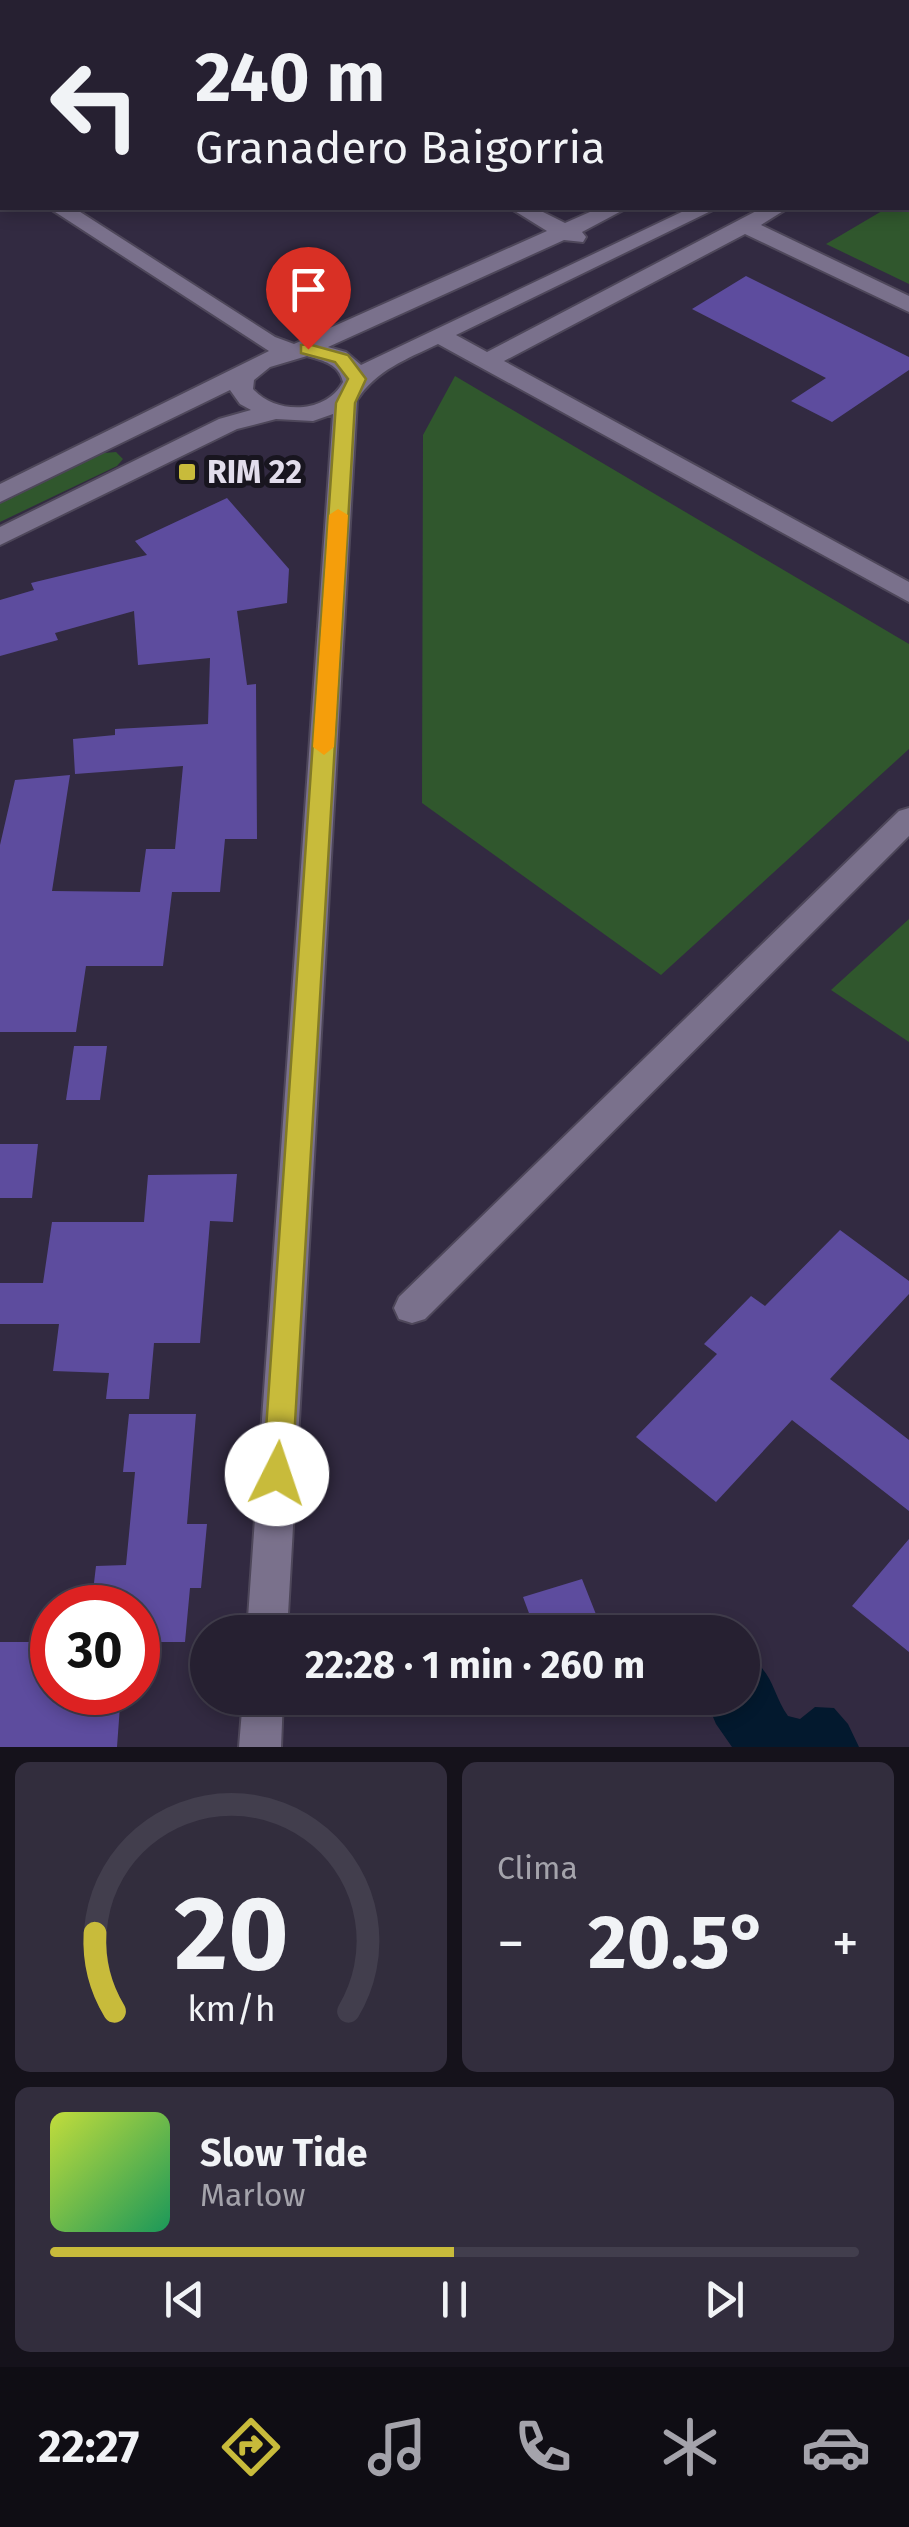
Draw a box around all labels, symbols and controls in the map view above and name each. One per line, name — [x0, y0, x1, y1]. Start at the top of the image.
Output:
text: 240 m — [195, 36, 385, 120]
icon: left — [30, 40, 160, 170]
text: Granadero Baigorria — [195, 121, 606, 175]
pin — [266, 247, 351, 350]
icon: arrive — [281, 262, 336, 317]
place label: RIM 22 — [207, 453, 302, 491]
marker: RIM 22 — [176, 461, 198, 483]
position arrow — [225, 1422, 329, 1526]
speed limit sign: 30 — [30, 1585, 160, 1715]
text: 22:28 · 1 min · 260 m — [305, 1642, 645, 1688]
text: Clima — [497, 1849, 578, 1887]
text: 20 — [174, 1872, 288, 1997]
text: 20.5° — [588, 1898, 768, 1988]
text: − — [497, 1911, 525, 1977]
text: + — [832, 1911, 859, 1977]
text: km/h — [187, 1988, 275, 2030]
text: Slow Tide — [200, 2130, 368, 2176]
text: Marlow — [200, 2176, 306, 2214]
icon: previous — [157, 2272, 212, 2327]
icon: pause — [427, 2272, 482, 2327]
icon: next — [697, 2272, 752, 2327]
icon: directions — [216, 2412, 286, 2482]
icon: music — [362, 2412, 432, 2482]
icon: phone — [508, 2412, 578, 2482]
icon: climate — [655, 2412, 725, 2482]
icon: car — [801, 2412, 871, 2482]
text: 22:27 — [38, 2420, 139, 2474]

